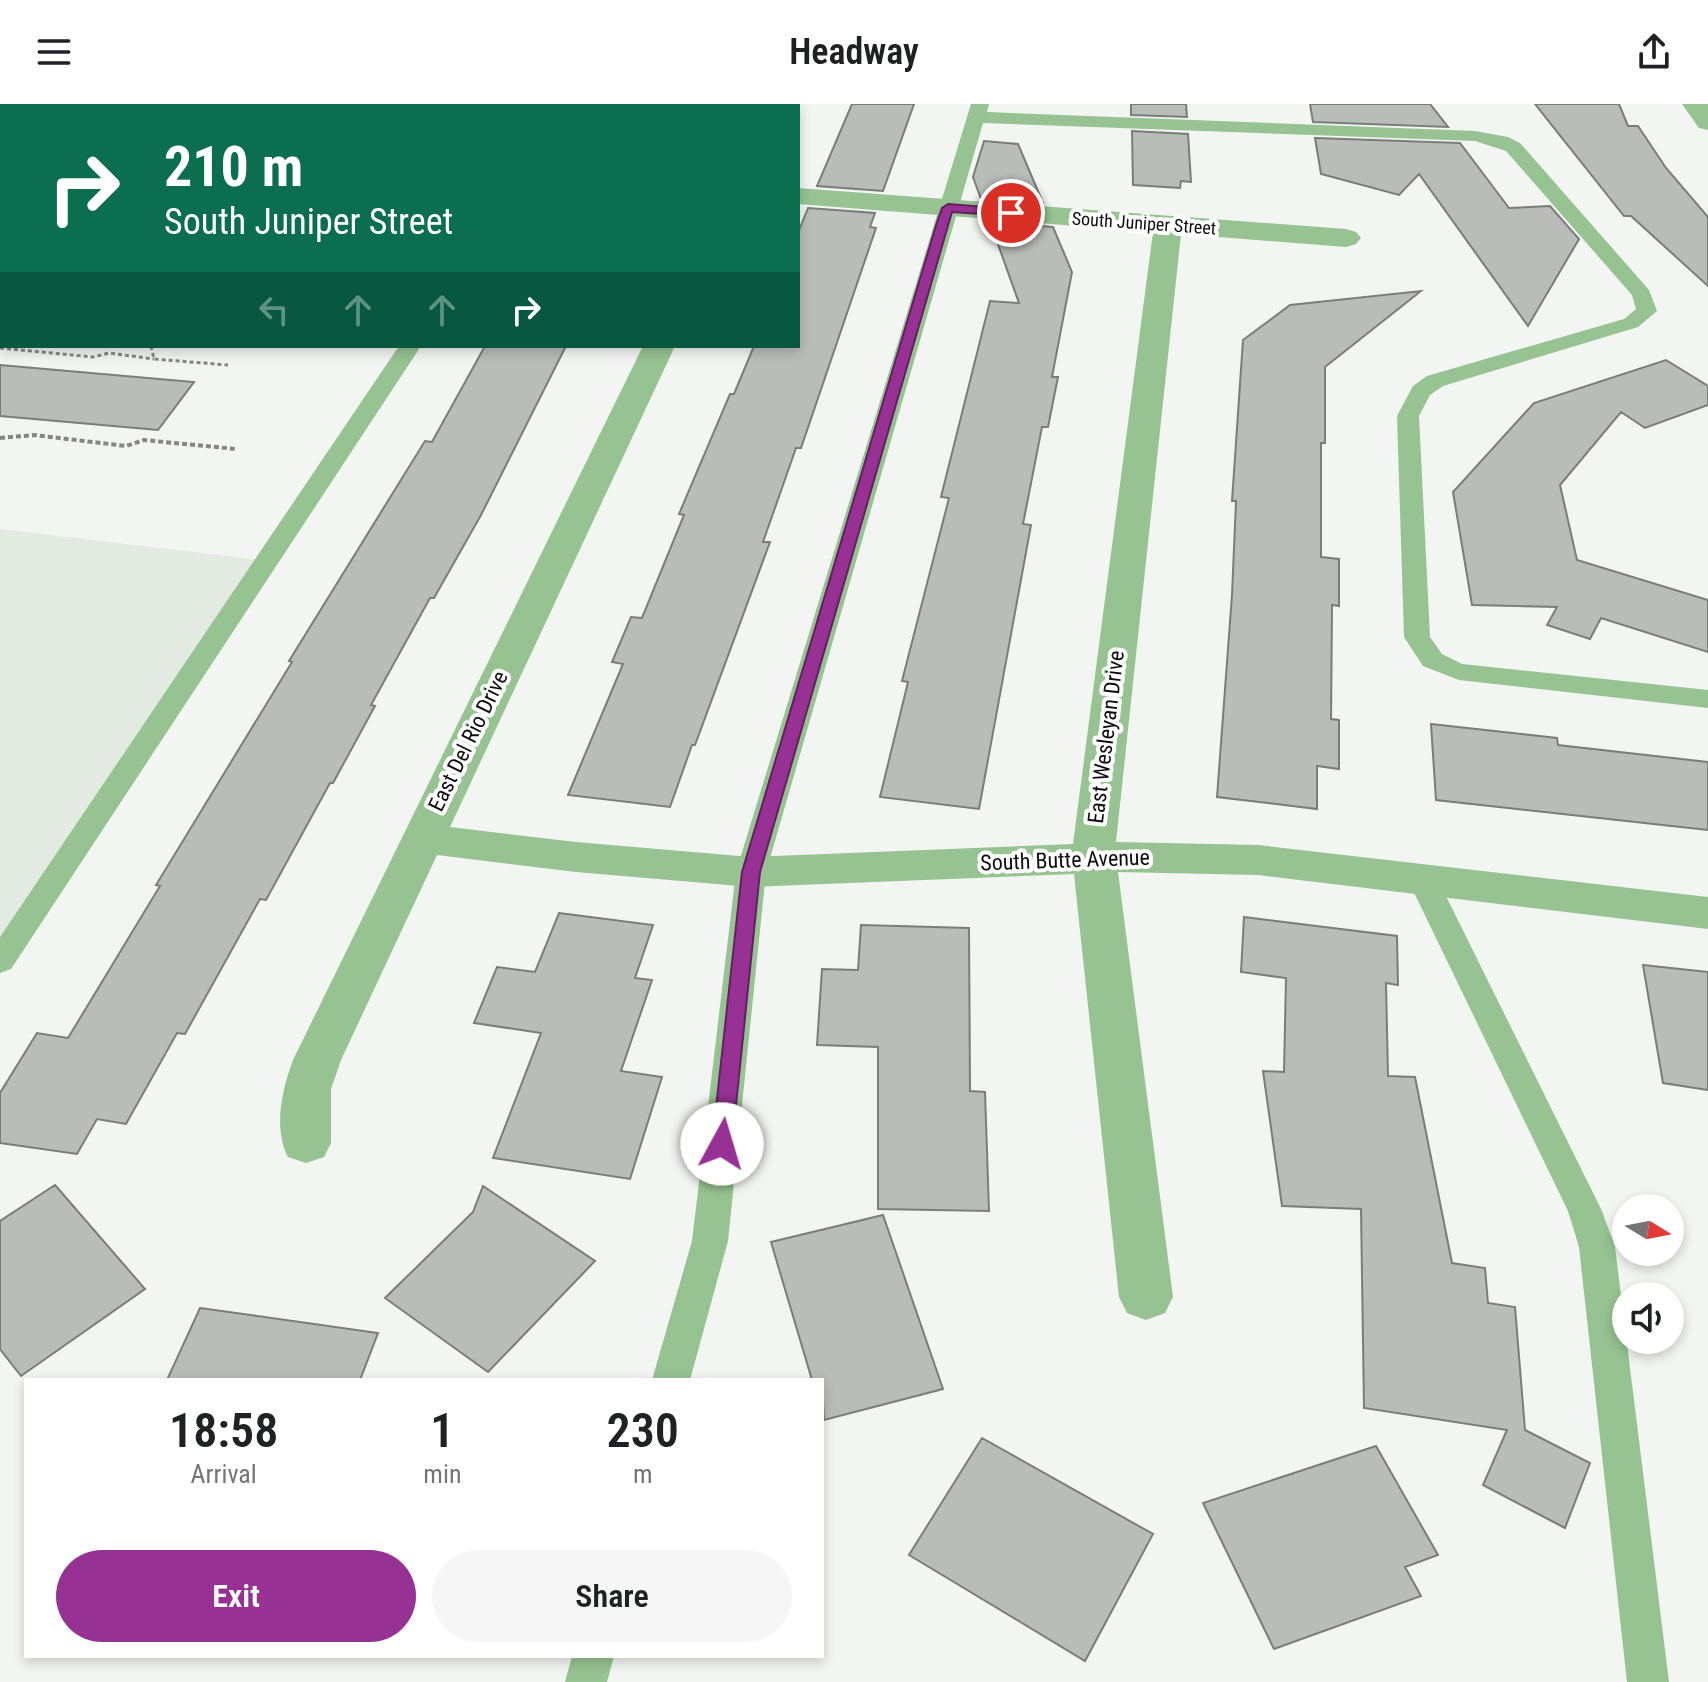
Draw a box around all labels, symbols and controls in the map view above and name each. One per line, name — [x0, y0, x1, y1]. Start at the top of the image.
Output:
icon: menu — [32, 30, 76, 74]
icon: share — [1632, 30, 1676, 74]
text: Headway — [789, 31, 919, 73]
text: 210 m — [164, 134, 303, 200]
icon: right — [32, 136, 136, 240]
pin — [977, 179, 1045, 247]
icon: arrive — [989, 191, 1033, 235]
text: South Juniper Street — [164, 201, 453, 243]
street label: South Juniper Street — [1071, 207, 1217, 239]
icon: left — [252, 288, 296, 332]
icon: ahead — [336, 288, 380, 332]
icon: ahead — [420, 288, 464, 332]
icon: right — [504, 288, 548, 332]
street label: East Wesleyan Drive — [1083, 649, 1129, 825]
street label: East Del Rio Drive — [423, 667, 513, 815]
street label: South Butte Avenue — [980, 845, 1150, 875]
position arrow — [680, 1102, 764, 1186]
north arrow — [1612, 1194, 1684, 1266]
map controls — [1612, 1194, 1684, 1354]
button: sound — [1612, 1282, 1684, 1354]
text: 18:58 — [169, 1402, 278, 1459]
text: 1 — [430, 1402, 454, 1459]
text: 230 — [607, 1402, 679, 1459]
text: Arrival — [191, 1459, 257, 1489]
text: min — [423, 1459, 461, 1489]
text: m — [633, 1459, 653, 1489]
button: Exit — [56, 1550, 416, 1642]
button: Share — [432, 1550, 792, 1642]

